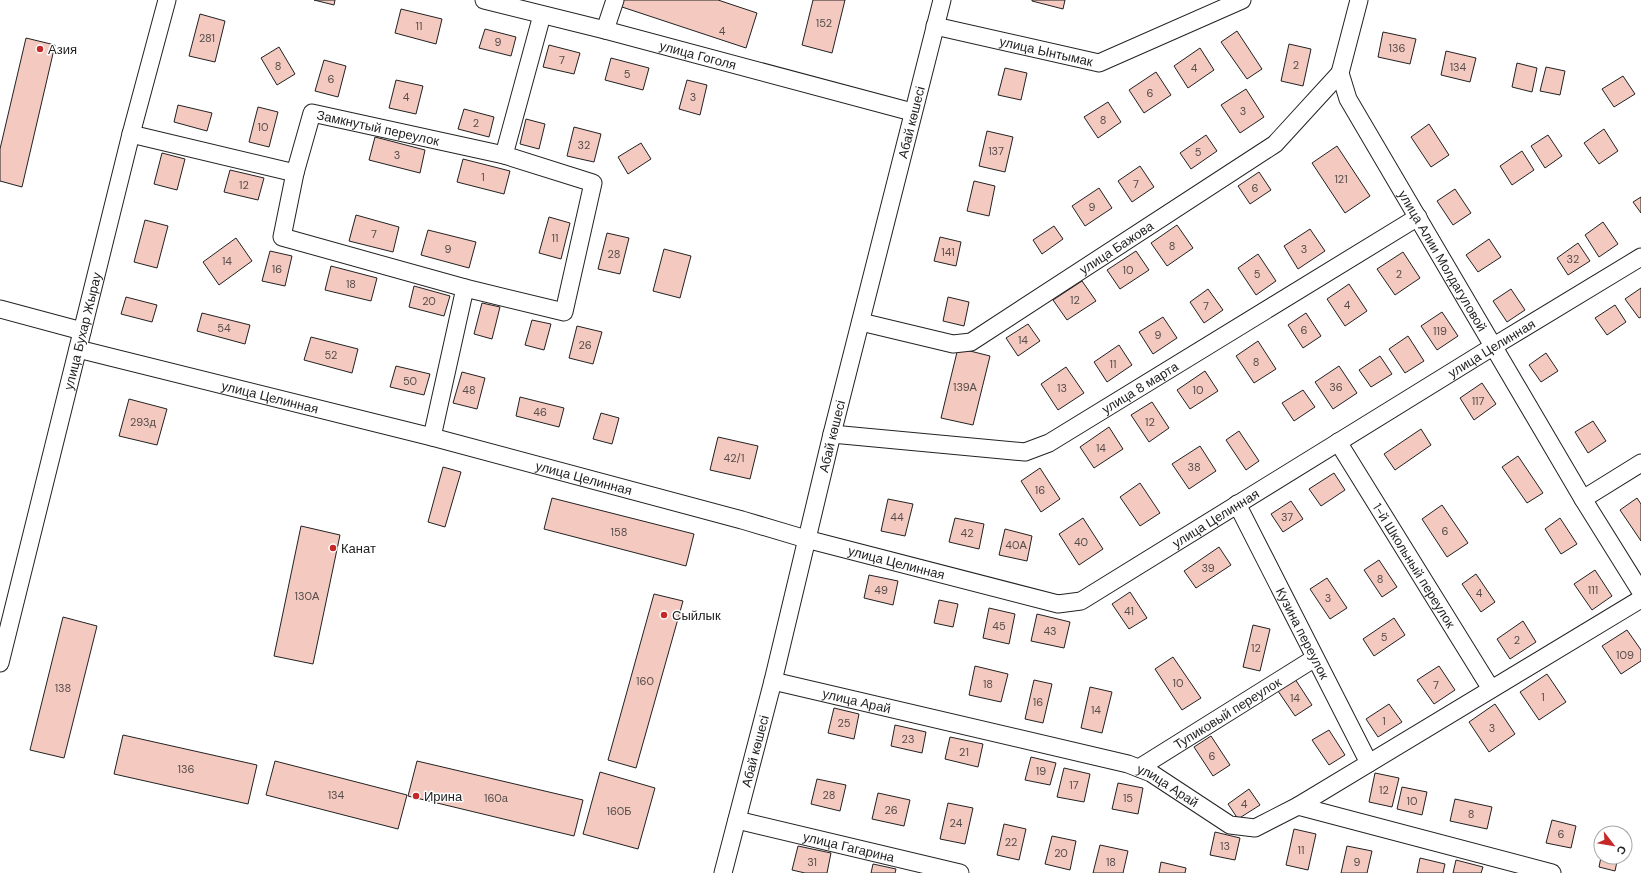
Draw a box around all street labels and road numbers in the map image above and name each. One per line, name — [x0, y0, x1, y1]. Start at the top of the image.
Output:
street label: улица Ынтымак — [998, 33, 1095, 70]
street label: улица Гоголя — [658, 37, 738, 74]
street label: Абай көшесі — [894, 84, 929, 160]
street label: Замкнутый переулок — [315, 106, 441, 150]
street label: улица Алии Молдагуловой — [1394, 187, 1491, 335]
street label: улица Бажова — [1076, 217, 1157, 278]
street label: улица Бухар Жырау — [60, 270, 106, 392]
street label: улица Целинная — [1445, 315, 1538, 381]
street label: улица 8 марта — [1099, 357, 1182, 418]
street label: улица Целинная — [220, 377, 320, 417]
street label: Абай көшесі — [815, 398, 849, 474]
street label: улица Целинная — [534, 457, 634, 499]
street label: улица Целинная — [1169, 485, 1262, 552]
street label: 1-й Школьный переулок — [1369, 500, 1459, 631]
street label: улица Целинная — [846, 542, 947, 583]
street label: Кузина переулок — [1272, 585, 1333, 682]
street label: Тупиковый переулок — [1171, 673, 1285, 753]
street label: улица Арай — [821, 685, 892, 717]
street label: Абай көшесі — [738, 713, 773, 789]
street label: улица Арай — [1135, 760, 1202, 811]
street label: улица Гагарина — [801, 828, 897, 866]

